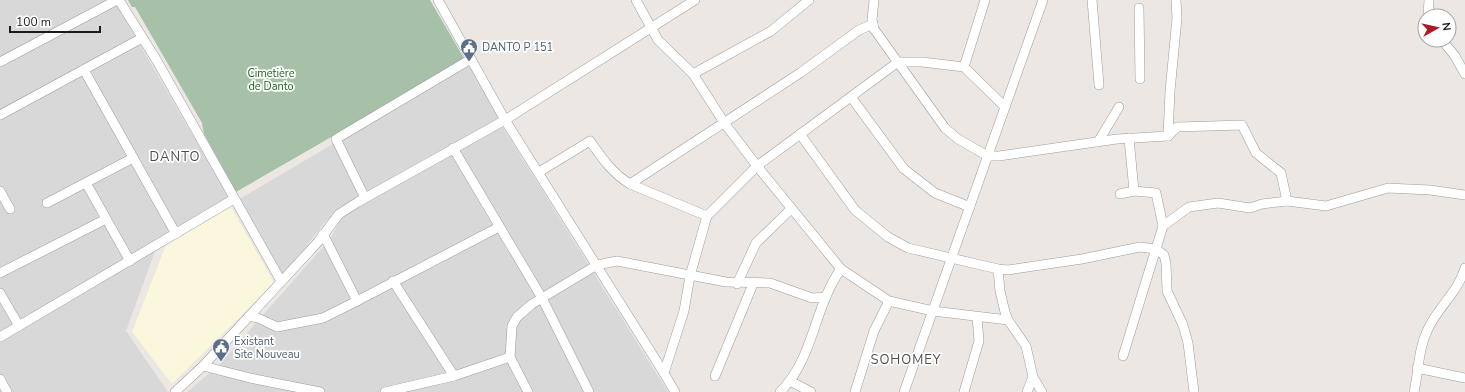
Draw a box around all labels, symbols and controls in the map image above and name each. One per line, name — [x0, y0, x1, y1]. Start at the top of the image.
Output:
scale bar — [10, 8, 100, 34]
north arrow — [1417, 8, 1457, 48]
text: 100 m — [16, 14, 51, 30]
text: N — [1438, 22, 1454, 32]
public building icon: DANTO P 151 — [459, 37, 479, 62]
place label: DANTO P 151 — [482, 40, 553, 55]
park label: Cimetière de Danto — [247, 66, 295, 94]
district label: DANTO — [150, 148, 200, 166]
place label: Existant Site Nouveau — [234, 334, 300, 362]
public building icon: Existant Site Nouveau — [211, 337, 231, 362]
district label: SOHOMEY — [870, 351, 942, 369]

